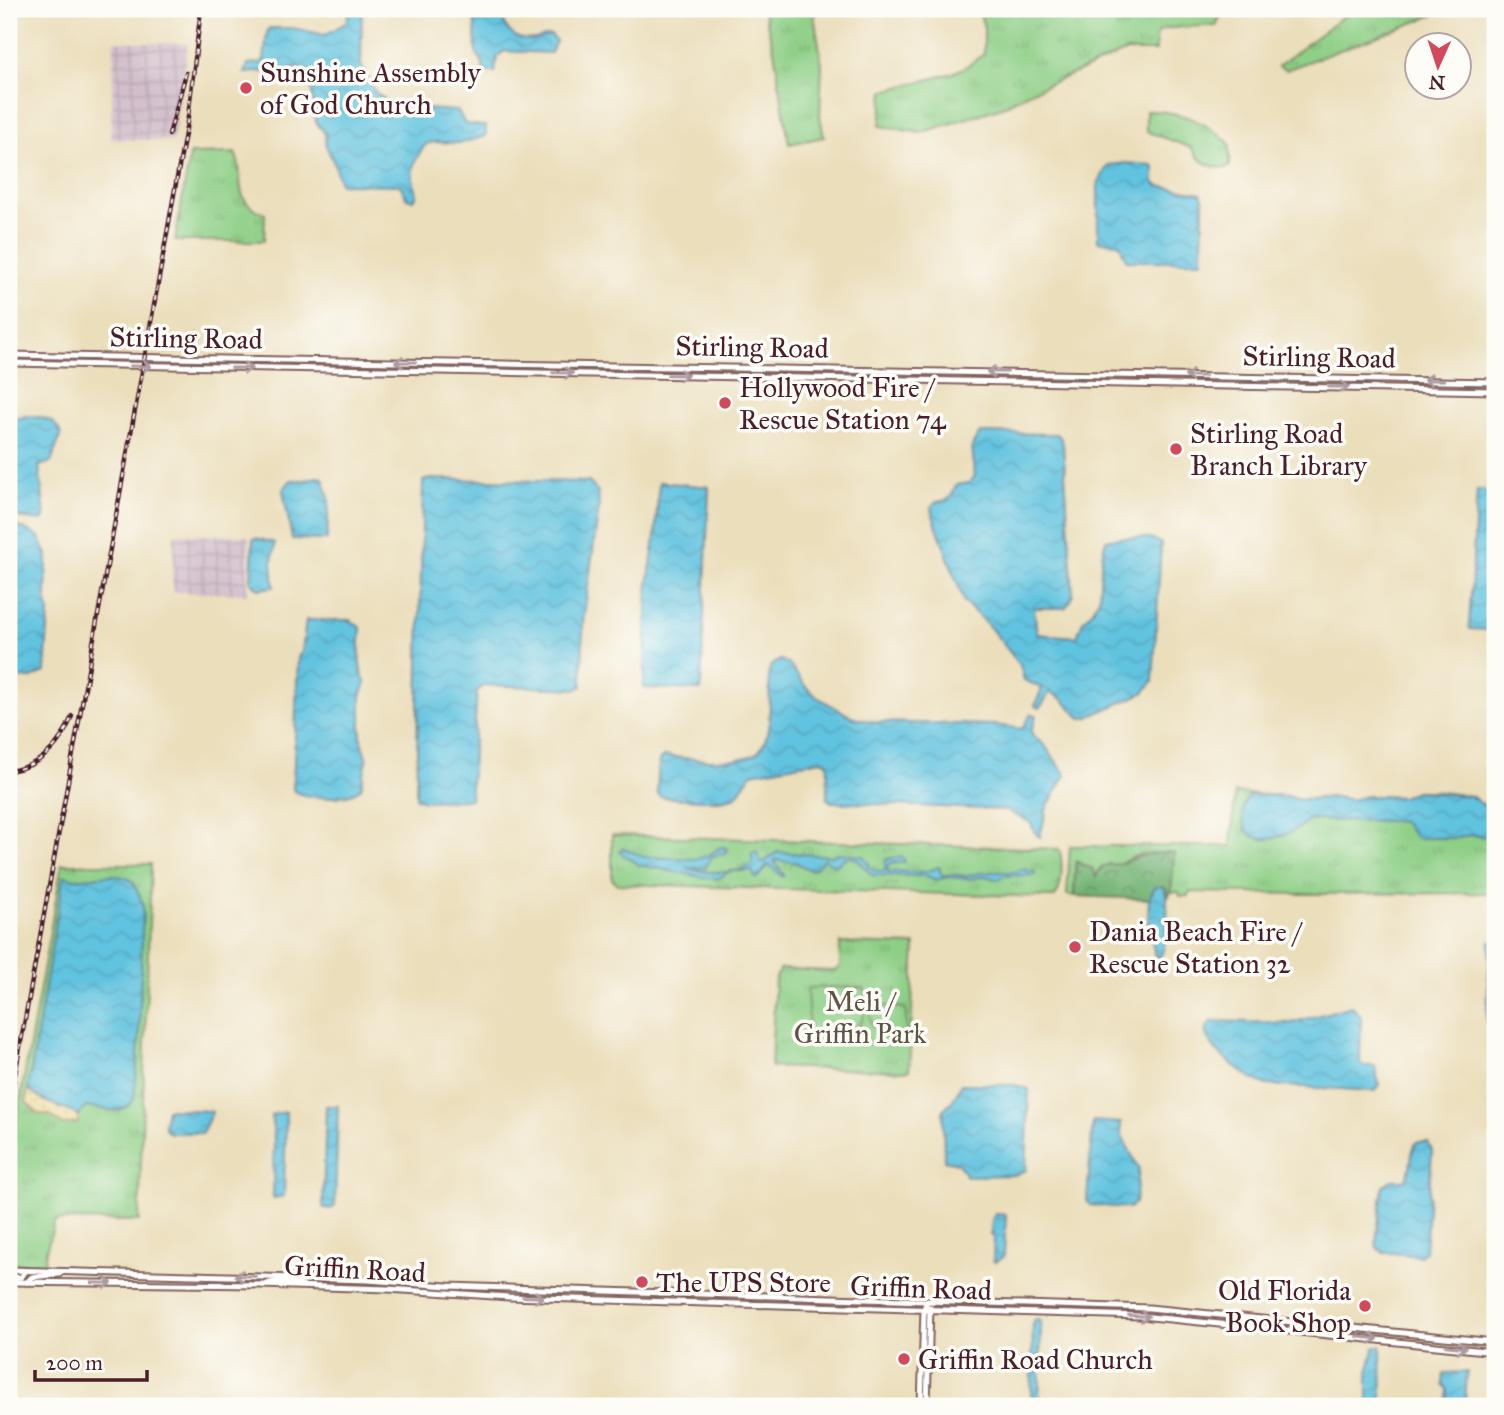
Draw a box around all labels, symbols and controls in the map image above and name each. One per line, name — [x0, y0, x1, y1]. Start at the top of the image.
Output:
north arrow — [1402, 32, 1472, 102]
place label: Sunshine Assembly of God Church — [260, 55, 481, 122]
text: N — [1428, 71, 1446, 94]
marker: Sunshine Assembly of God Church — [238, 80, 254, 96]
street label: Stirling Road — [109, 319, 263, 357]
street label: Stirling Road — [675, 328, 829, 366]
street label: Stirling Road — [1242, 338, 1396, 376]
one-way arrow — [393, 355, 416, 369]
one-way arrow — [129, 359, 152, 373]
one-way arrow — [230, 361, 253, 374]
one-way arrow — [986, 365, 1009, 379]
one-way arrow — [552, 367, 575, 380]
one-way arrow — [667, 369, 690, 382]
one-way arrow — [1184, 369, 1207, 383]
place label: Hollywood Fire / Rescue Station 74 — [739, 370, 947, 437]
one-way arrow — [1423, 374, 1446, 387]
one-way arrow — [1328, 380, 1351, 394]
marker: Hollywood Fire / Rescue Station 74 — [717, 395, 733, 411]
place label: Stirling Road Branch Library — [1190, 416, 1368, 483]
marker: Stirling Road Branch Library — [1168, 441, 1184, 457]
place label: Dania Beach Fire / Rescue Station 32 — [1089, 914, 1303, 981]
marker: Dania Beach Fire / Rescue Station 32 — [1067, 939, 1083, 955]
park label: Meli / Griffin Park — [794, 984, 926, 1051]
street label: Griffin Road — [283, 1248, 427, 1290]
place label: The UPS Store — [656, 1265, 831, 1300]
street label: Griffin Road — [850, 1268, 992, 1308]
one-way arrow — [234, 1270, 257, 1283]
place label: Old Florida Book Shop — [1218, 1273, 1351, 1340]
marker: The UPS Store — [634, 1274, 650, 1290]
one-way arrow — [90, 1276, 113, 1290]
one-way arrow — [521, 1291, 544, 1304]
marker: Old Florida Book Shop — [1357, 1298, 1373, 1314]
one-way arrow — [1127, 1310, 1150, 1323]
one-way arrow — [1356, 1332, 1378, 1345]
scale bar — [35, 1338, 147, 1382]
one-way arrow — [1444, 1341, 1467, 1354]
place label: Griffin Road Church — [918, 1342, 1153, 1377]
text: 200 m — [46, 1350, 103, 1376]
marker: Griffin Road Church — [896, 1351, 912, 1367]

